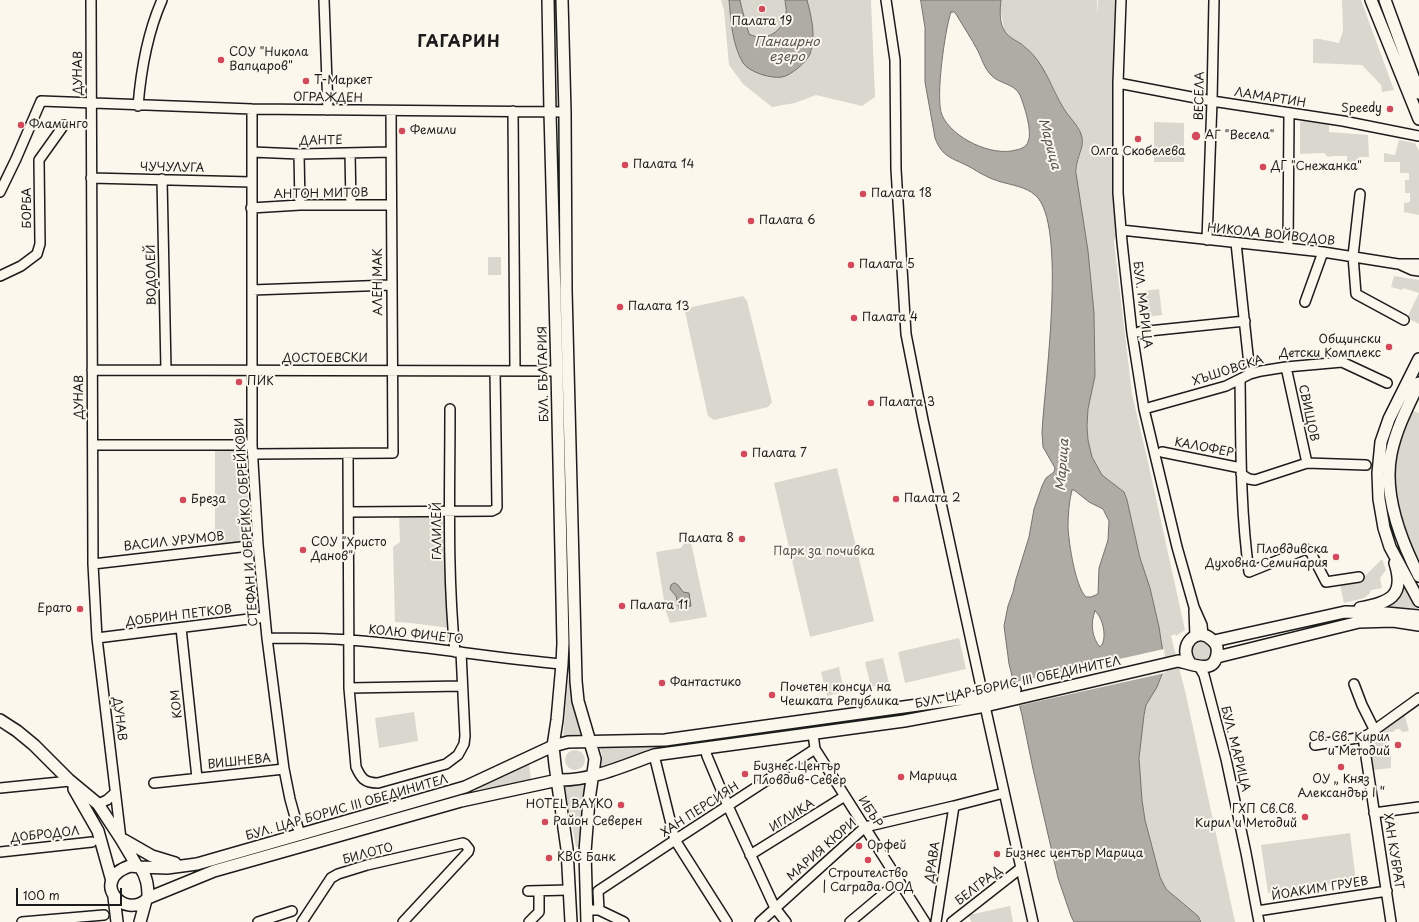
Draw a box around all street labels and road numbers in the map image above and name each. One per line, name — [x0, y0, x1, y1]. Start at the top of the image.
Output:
street label: ДУНАВ — [72, 51, 86, 95]
street label: ВЕСЕЛА — [1192, 71, 1208, 121]
street label: ЛАМАРТИН — [1233, 85, 1307, 111]
street label: ОГРАЖДЕН — [293, 90, 363, 106]
street label: ДАНТЕ — [299, 133, 343, 149]
street label: ЧУЧУЛУГА — [140, 160, 204, 176]
street label: АНТОН МИТОВ — [274, 186, 368, 202]
street label: БОРБА — [21, 188, 35, 228]
street label: НИКОЛА ВОЙВОДОВ — [1206, 221, 1336, 249]
street label: ВОДОЛЕЙ — [144, 244, 160, 306]
street label: АЛЕН МАК — [372, 248, 386, 316]
street label: БУЛ. МАРИЦА — [1130, 261, 1154, 349]
street label: БУЛ. БЪЛГАРИЯ — [536, 326, 552, 422]
street label: ДОСТОЕВСКИ — [282, 352, 368, 366]
street label: ХЪШОВСКА — [1191, 353, 1265, 389]
street label: ДУНАВ — [73, 375, 87, 419]
street label: СВИЩОВ — [1295, 383, 1321, 443]
street label: СТЕФАН И ОБРЕЙКО ОБРЕЙКОВИ — [233, 417, 261, 627]
street label: КАЛОФЕР — [1173, 435, 1235, 461]
street label: ГАЛИЛЕЙ — [431, 502, 445, 560]
street label: ВАСИЛ УРУМОВ — [123, 530, 225, 554]
street label: ДОБРИН ПЕТКОВ — [125, 602, 233, 630]
street label: КОЛЮ ФИЧЕТО — [368, 623, 464, 647]
street label: БУЛ. ЦАР БОРИС III ОБЕДИНИТЕЛ — [914, 654, 1122, 712]
street label: КОМ — [168, 689, 186, 719]
street label: ДУНАВ — [109, 696, 129, 742]
street label: БУЛ. МАРИЦА — [1217, 705, 1253, 793]
street label: ВИШНЕВА — [207, 752, 271, 772]
street label: БУЛ. ЦАР БОРИС III ОБЕДИНИТЕЛ — [244, 772, 450, 844]
street label: ХАН ПЕРСИЯН — [658, 779, 742, 841]
street label: ИБЪР — [855, 794, 885, 830]
street label: ИГЛИКА — [767, 797, 817, 835]
street label: ХАН КУБРАТ — [1380, 812, 1406, 890]
street label: МАРИЯ КЮРИ — [784, 816, 860, 884]
street label: ДОБРОДОЛ — [10, 824, 80, 846]
street label: БИЛОТО — [341, 840, 395, 868]
street label: ДРАВА — [923, 840, 943, 884]
street label: БЕЛГРАД — [953, 863, 1005, 909]
street label: ЙОАКИМ ГРУЕВ — [1271, 874, 1369, 904]

